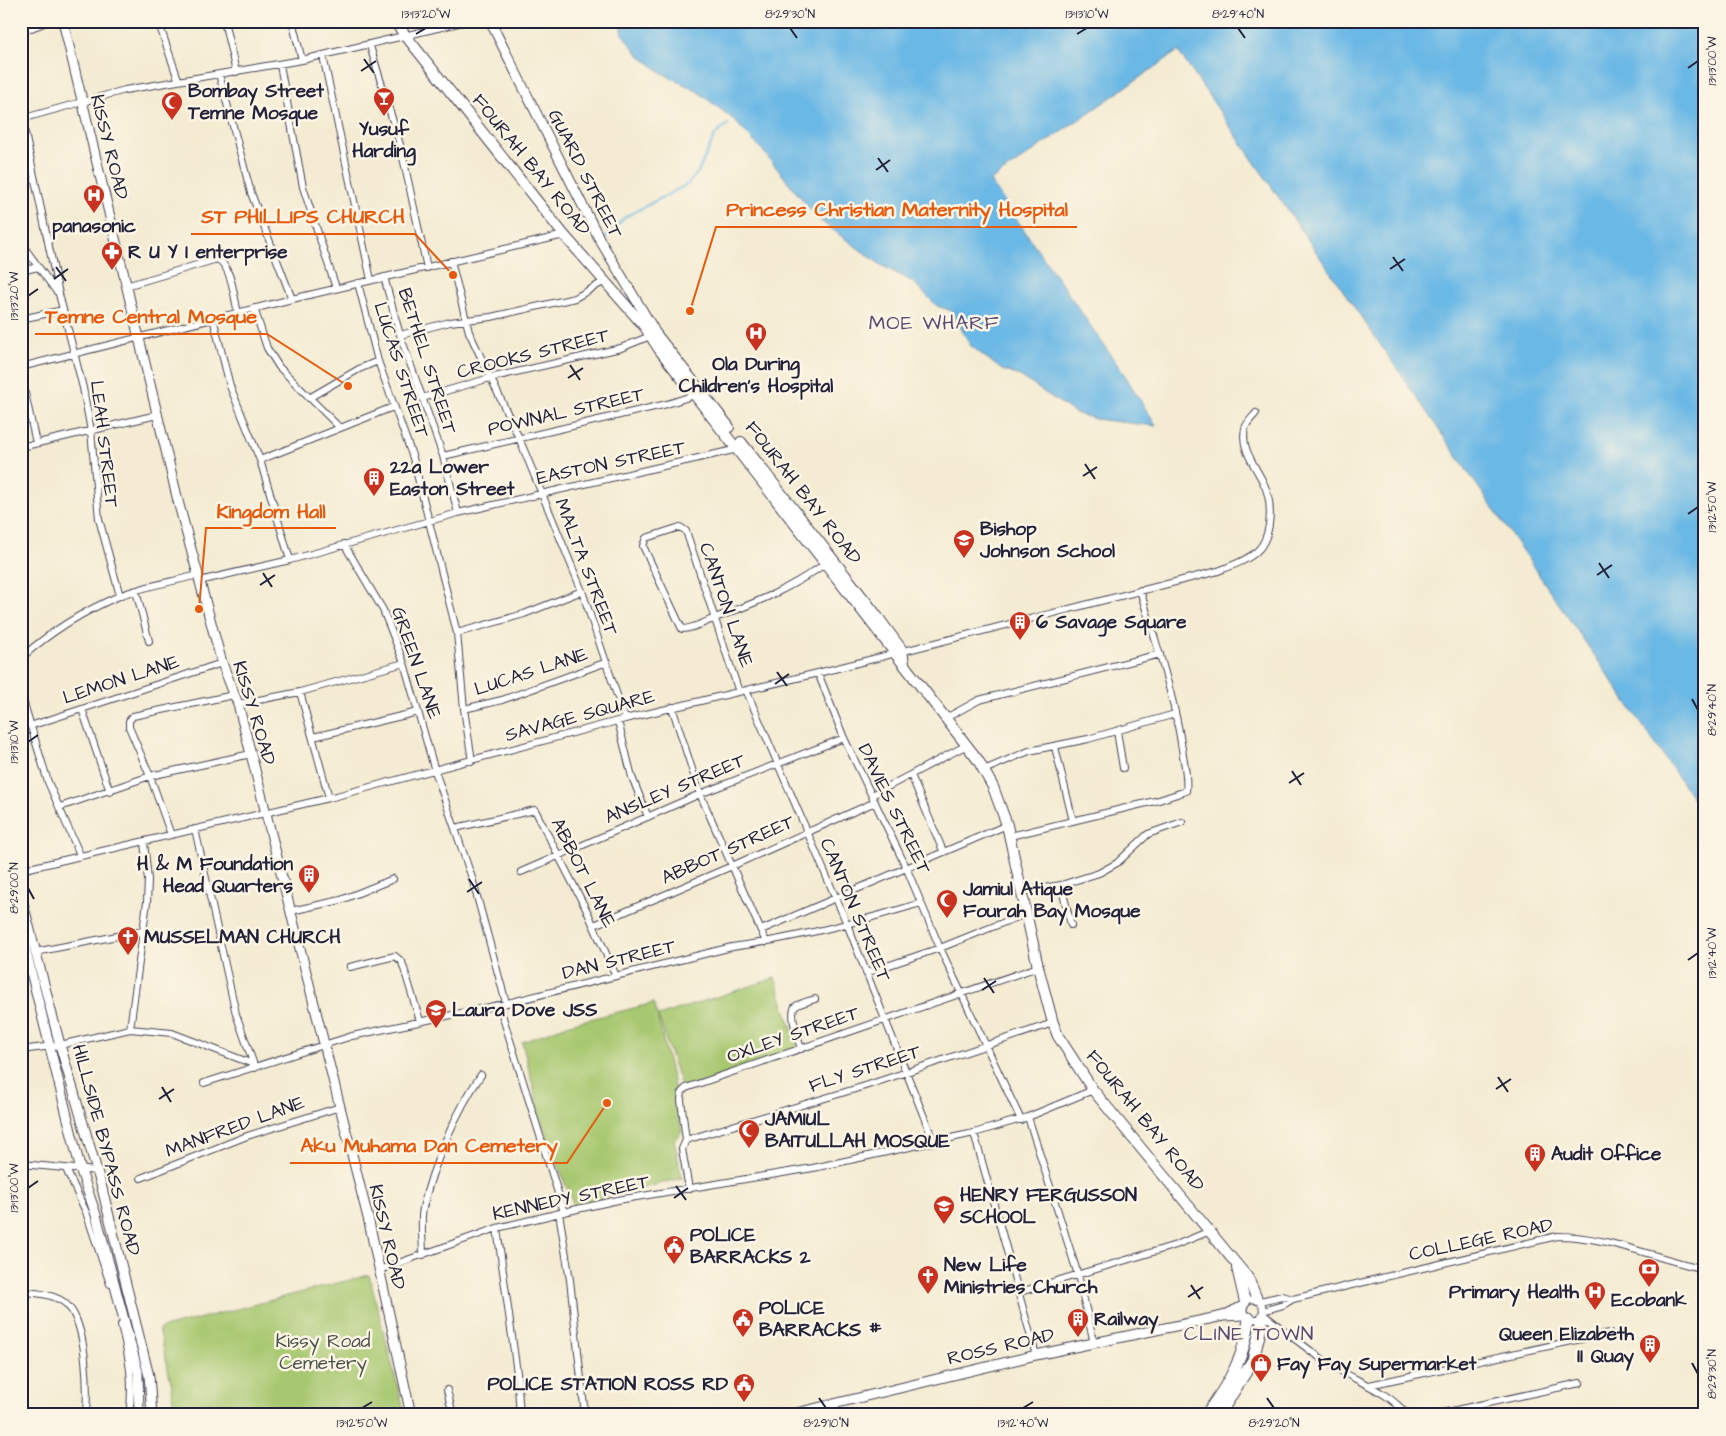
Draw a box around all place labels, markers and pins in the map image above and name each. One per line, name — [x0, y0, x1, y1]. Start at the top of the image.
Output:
place label: Bombay Street Temne Mosque — [187, 78, 324, 127]
bar icon: Yusuf Harding — [372, 86, 396, 117]
mosque icon: Bombay Street Temne Mosque — [160, 90, 184, 121]
place label: Yusuf Harding — [352, 116, 416, 166]
hospital icon: panasonic — [82, 183, 106, 214]
callout: Princess Christian Maternity Hospital — [716, 192, 1077, 227]
callout: ST PHILLIPS CHURCH — [191, 199, 415, 234]
place label: panasonic — [52, 213, 136, 240]
place label: R U Y I enterprise — [128, 239, 288, 266]
pharmacy icon: R U Y I enterprise — [100, 240, 124, 271]
callout: Temne Central Mosque — [35, 299, 267, 334]
hospital icon: Ola During Children's Hospital — [744, 321, 768, 352]
place label: Ola During Children's Hospital — [679, 351, 833, 400]
place label: 22a Lower Easton Street — [389, 454, 515, 503]
building icon: 22a Lower Easton Street — [362, 466, 386, 497]
callout: Kingdom Hall — [206, 493, 336, 528]
place label: Bishop Johnson School — [979, 516, 1115, 565]
school or university icon: Bishop Johnson School — [952, 528, 976, 559]
place label: 6 Savage Square — [1036, 609, 1187, 637]
building icon: 6 Savage Square — [1008, 610, 1032, 641]
place label: H & M Foundation Head Quarters — [137, 851, 293, 900]
building icon: H & M Foundation Head Quarters — [297, 863, 321, 894]
place label: Jamiul Atique Fourah Bay Mosque — [962, 876, 1141, 926]
mosque icon: Jamiul Atique Fourah Bay Mosque — [935, 888, 959, 919]
place label: MUSSELMAN CHURCH — [144, 924, 341, 951]
church icon: MUSSELMAN CHURCH — [116, 925, 140, 956]
place label: Laura Dove JSS — [452, 997, 597, 1024]
school or university icon: Laura Dove JSS — [424, 998, 448, 1029]
place label: JAMIUL BAITULLAH MOSQUE — [764, 1106, 951, 1155]
mosque icon: JAMIUL BAITULLAH MOSQUE — [737, 1118, 761, 1149]
callout: Aku Muhama Dan Cemetery — [290, 1128, 567, 1163]
place label: Audit Office — [1551, 1141, 1662, 1168]
building icon: Audit Office — [1523, 1142, 1547, 1173]
place label: HENRY FERGUSSON SCHOOL — [959, 1182, 1137, 1231]
school or university icon: HENRY FERGUSSON SCHOOL — [932, 1194, 956, 1225]
place label: POLICE BARRACKS 2 — [690, 1222, 811, 1271]
public building icon: POLICE BARRACKS 2 — [662, 1234, 686, 1265]
place label: New Life Ministries Church — [944, 1252, 1098, 1301]
bank icon: Ecobank — [1637, 1257, 1661, 1288]
church icon: New Life Ministries Church — [916, 1264, 940, 1295]
place label: Primary Health — [1449, 1279, 1580, 1307]
hospital icon: Primary Health — [1583, 1280, 1607, 1311]
place label: Ecobank — [1611, 1287, 1687, 1314]
place label: POLICE BARRACKS # — [759, 1295, 882, 1344]
place label: Railway — [1094, 1306, 1159, 1334]
public building icon: POLICE BARRACKS # — [731, 1307, 755, 1338]
building icon: Railway — [1066, 1307, 1090, 1338]
place label: Queen Elizabeth II Quay — [1499, 1321, 1635, 1371]
building icon: Queen Elizabeth II Quay — [1638, 1333, 1662, 1364]
place label: Fay Fay Supermarket — [1277, 1351, 1477, 1379]
shop icon: Fay Fay Supermarket — [1249, 1352, 1273, 1383]
place label: POLICE STATION ROSS RD — [487, 1371, 729, 1398]
public building icon: POLICE STATION ROSS RD — [732, 1372, 756, 1403]

